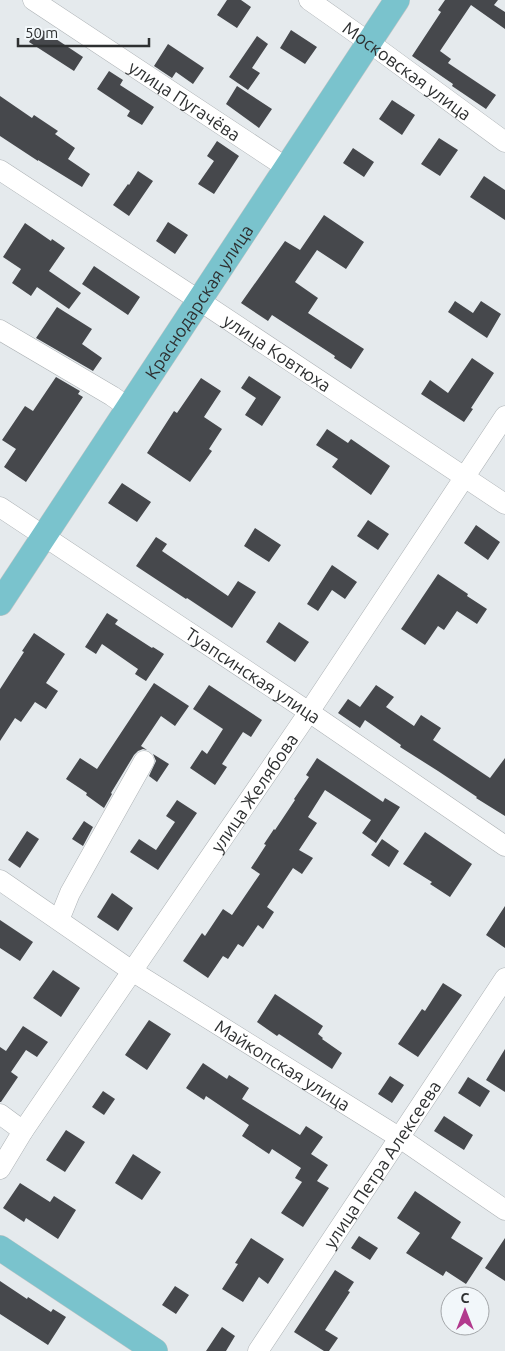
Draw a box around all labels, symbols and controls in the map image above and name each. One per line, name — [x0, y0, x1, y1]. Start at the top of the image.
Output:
scale bar — [18, 15, 149, 47]
street label: Московская улица — [339, 17, 475, 124]
text: 50 m — [25, 24, 58, 41]
street label: улица Пугачёва — [125, 56, 244, 145]
street label: Краснодарская улица — [141, 221, 257, 382]
street label: улица Ковтюха — [220, 310, 335, 395]
street label: Туапсинская улица — [182, 623, 325, 727]
street label: улица Желябова — [206, 730, 301, 856]
street label: Майкопская улица — [212, 1015, 354, 1115]
street label: улица Петра Алексеева — [319, 1077, 444, 1252]
north arrow — [440, 1286, 490, 1336]
text: С — [461, 1290, 470, 1306]

